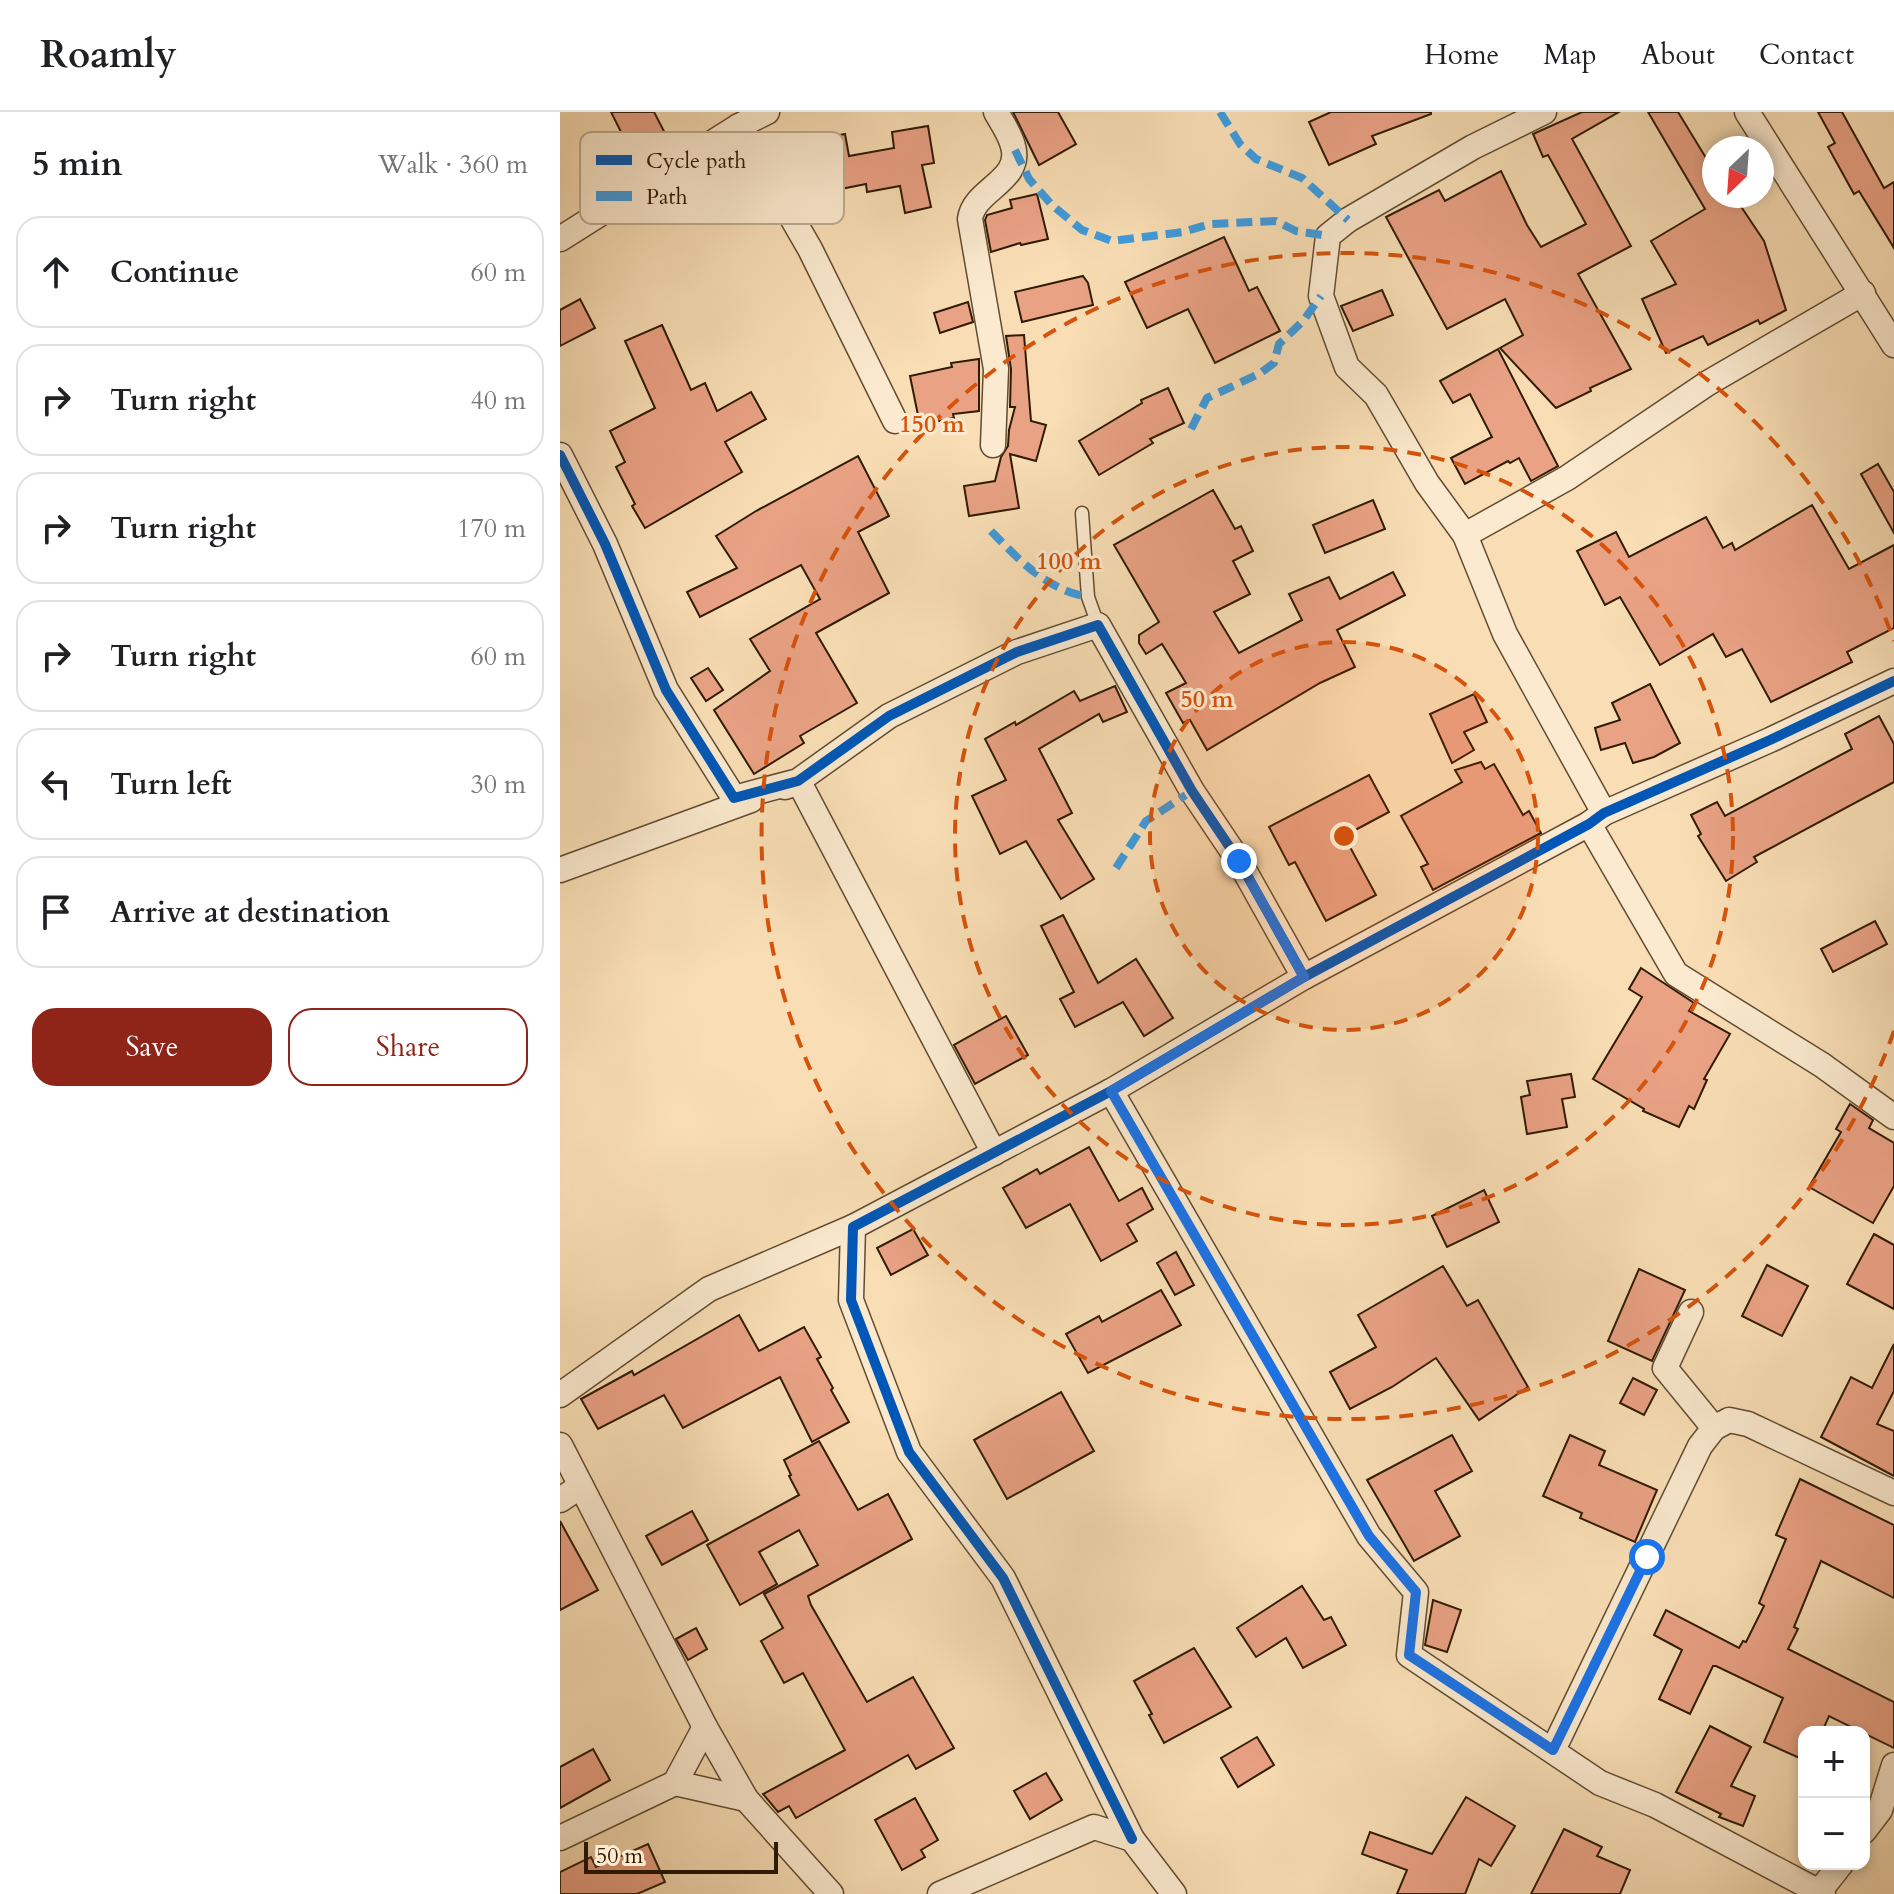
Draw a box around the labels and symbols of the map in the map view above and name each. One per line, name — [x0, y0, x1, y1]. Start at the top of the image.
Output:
legend — [580, 132, 844, 224]
north arrow — [1702, 136, 1774, 208]
text: Cycle path — [646, 146, 746, 176]
text: Path — [646, 182, 688, 212]
text: 150 m — [899, 408, 966, 441]
text: 100 m — [1036, 545, 1103, 578]
text: 50 m — [1180, 683, 1234, 716]
centre of rings — [1330, 822, 1358, 850]
route end — [1221, 843, 1257, 879]
route start — [1629, 1539, 1665, 1575]
scale bar — [584, 1838, 778, 1874]

